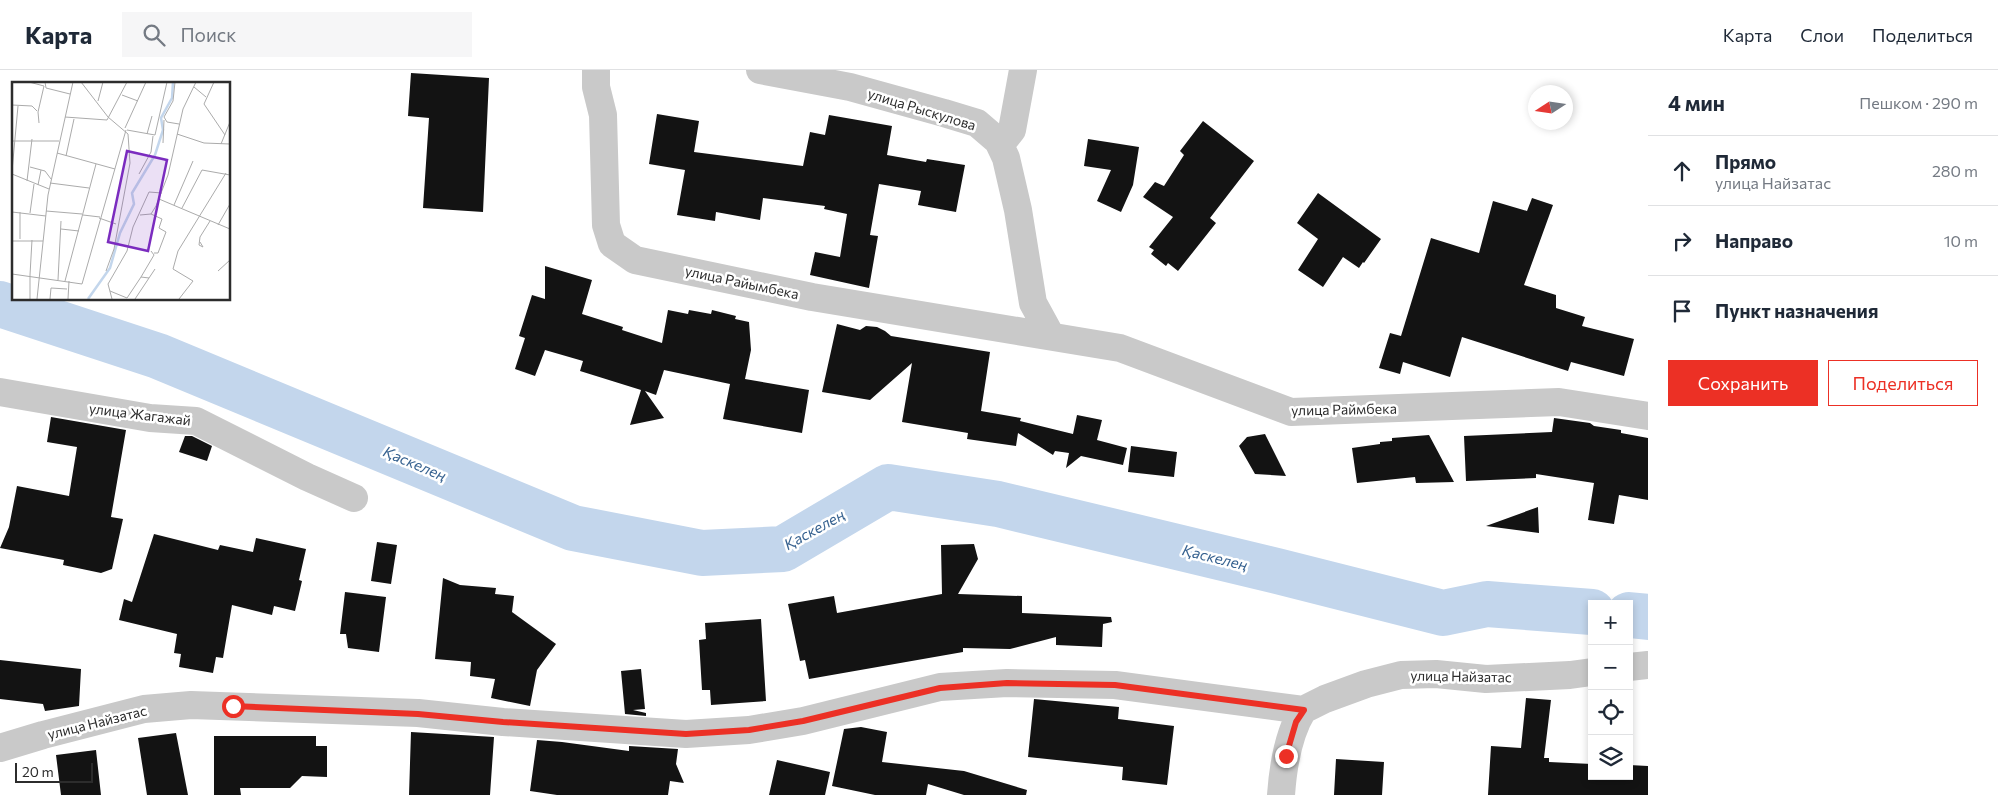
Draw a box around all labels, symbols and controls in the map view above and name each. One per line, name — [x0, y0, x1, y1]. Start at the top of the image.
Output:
search box — [122, 12, 472, 57]
text: Карта — [25, 20, 92, 49]
icon: search — [140, 21, 168, 49]
text: Поиск — [180, 23, 236, 46]
text: Карта — [1723, 24, 1772, 46]
text: Слои — [1800, 24, 1844, 46]
text: Поделиться — [1872, 24, 1973, 46]
inset map — [12, 82, 230, 300]
street label: улица Рыскулова — [866, 84, 978, 134]
north arrow — [1528, 85, 1573, 130]
text: 4 мин — [1668, 90, 1725, 115]
text: Пешком · 290 m — [1859, 93, 1978, 112]
text: Прямо — [1715, 150, 1776, 173]
icon: ahead — [1668, 157, 1696, 185]
text: 280 m — [1932, 161, 1978, 180]
text: улица Найзатас — [1715, 173, 1831, 192]
icon: right — [1668, 227, 1696, 255]
text: Направо — [1715, 229, 1793, 252]
text: 10 m — [1944, 231, 1978, 250]
street label: улица Райымбека — [684, 262, 800, 302]
icon: arrive — [1668, 297, 1696, 325]
text: Пункт назначения — [1715, 299, 1878, 322]
button: Сохранить — [1668, 360, 1818, 406]
button: Поделиться — [1828, 360, 1978, 406]
street label: улица Жагажай — [88, 399, 192, 429]
street label: улица Раймбека — [1291, 400, 1397, 418]
water label: Қаскелең — [381, 442, 449, 484]
water label: Қаскелең — [780, 505, 848, 553]
water label: Қаскелең — [1180, 540, 1250, 574]
map controls — [1588, 600, 1633, 780]
button: + — [1588, 600, 1633, 645]
button: − — [1588, 645, 1633, 690]
street label: улица Найзатас — [1410, 667, 1512, 685]
button: locate — [1588, 690, 1633, 735]
route start — [222, 695, 245, 718]
street label: улица Найзатас — [46, 701, 148, 743]
button: layers — [1588, 735, 1633, 780]
route end — [1275, 745, 1298, 768]
scale bar — [15, 760, 92, 783]
text: 20 m — [22, 763, 54, 780]

